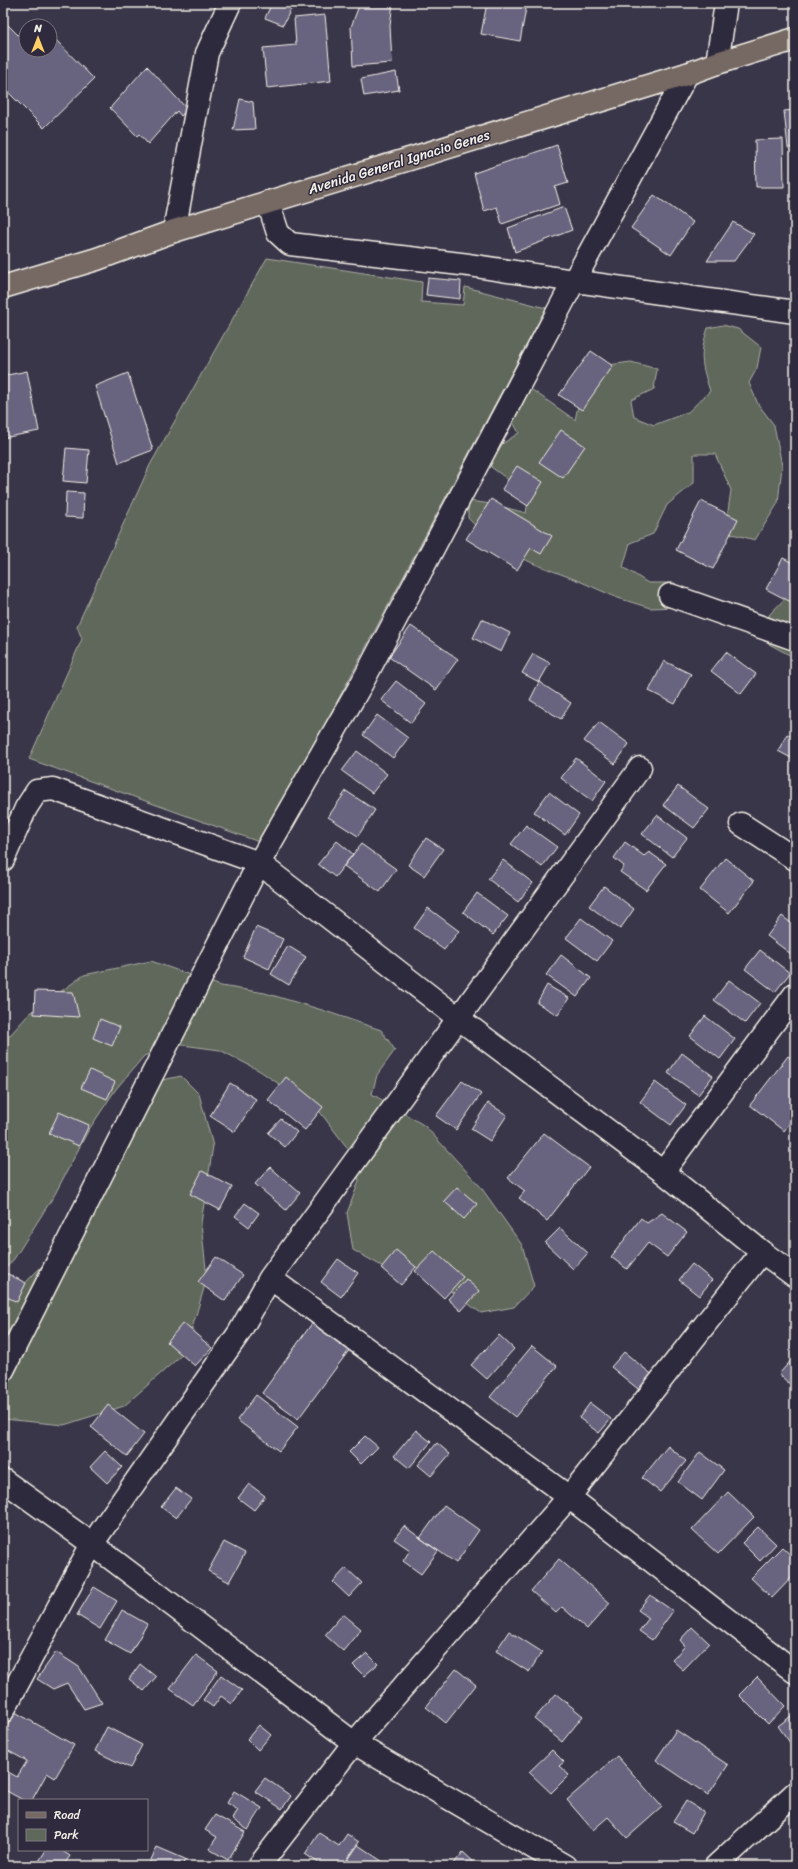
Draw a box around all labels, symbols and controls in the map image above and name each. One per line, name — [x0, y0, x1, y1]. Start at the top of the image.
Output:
north arrow — [18, 18, 58, 58]
text: N — [33, 19, 42, 38]
street label: Avenida General Ignacio Genes — [304, 122, 494, 202]
legend — [18, 1799, 148, 1851]
text: Road — [54, 1804, 81, 1826]
text: Park — [54, 1824, 79, 1846]

